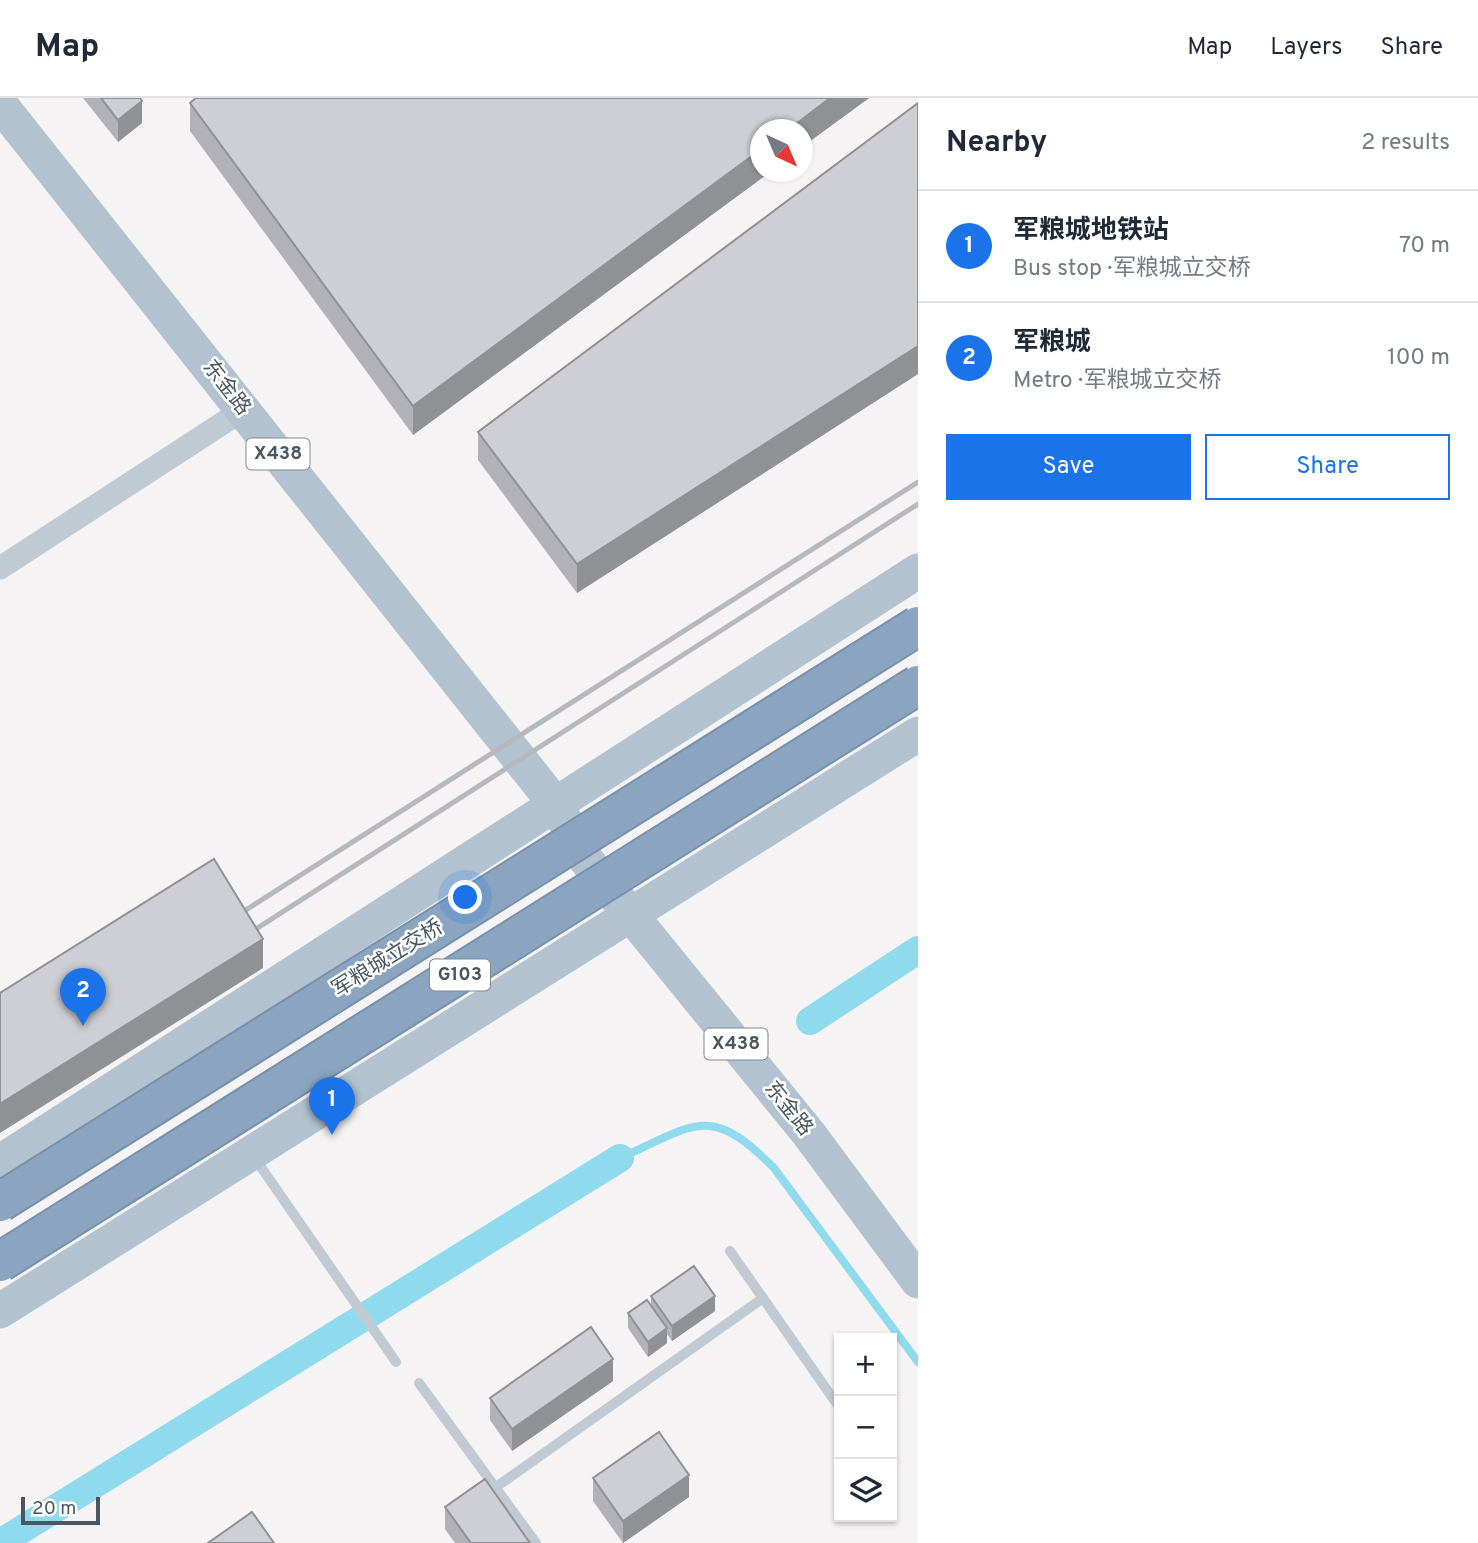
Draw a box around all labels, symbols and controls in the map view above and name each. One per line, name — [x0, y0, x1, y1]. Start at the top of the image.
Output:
text: Map — [35, 27, 99, 69]
text: Map — [1187, 33, 1232, 63]
text: Layers — [1270, 33, 1342, 63]
text: Share — [1380, 33, 1443, 63]
north arrow — [750, 119, 813, 182]
text: Nearby — [946, 125, 1047, 162]
text: 2 results — [1361, 129, 1450, 158]
text: 军粮城地铁站 — [1013, 215, 1169, 248]
text: 1 — [964, 232, 974, 261]
text: 70 m — [1399, 232, 1450, 261]
text: Bus stop · 军粮城立交桥 — [1013, 255, 1251, 284]
text: 军粮城 — [1013, 327, 1091, 360]
text: 2 — [962, 344, 976, 373]
text: 100 m — [1387, 344, 1450, 373]
street label: 东金路 — [196, 355, 256, 421]
text: Metro · 军粮城立交桥 — [1013, 367, 1221, 396]
button: Save — [946, 434, 1191, 500]
button: Share — [1205, 434, 1450, 500]
road number: X438 — [246, 438, 310, 470]
your location — [448, 880, 482, 914]
street label: 军粮城立交桥 — [327, 914, 449, 1004]
road number: G103 — [430, 960, 490, 990]
pin: 2 — [60, 968, 106, 1026]
road number: X438 — [704, 1028, 768, 1060]
street label: 东金路 — [758, 1076, 818, 1142]
pin: 1 — [309, 1077, 355, 1135]
map controls — [834, 1333, 897, 1522]
button: + — [834, 1333, 897, 1396]
button: − — [834, 1396, 897, 1459]
button: layers — [834, 1459, 897, 1522]
scale bar — [21, 1494, 100, 1526]
text: 20 m — [32, 1497, 76, 1521]

